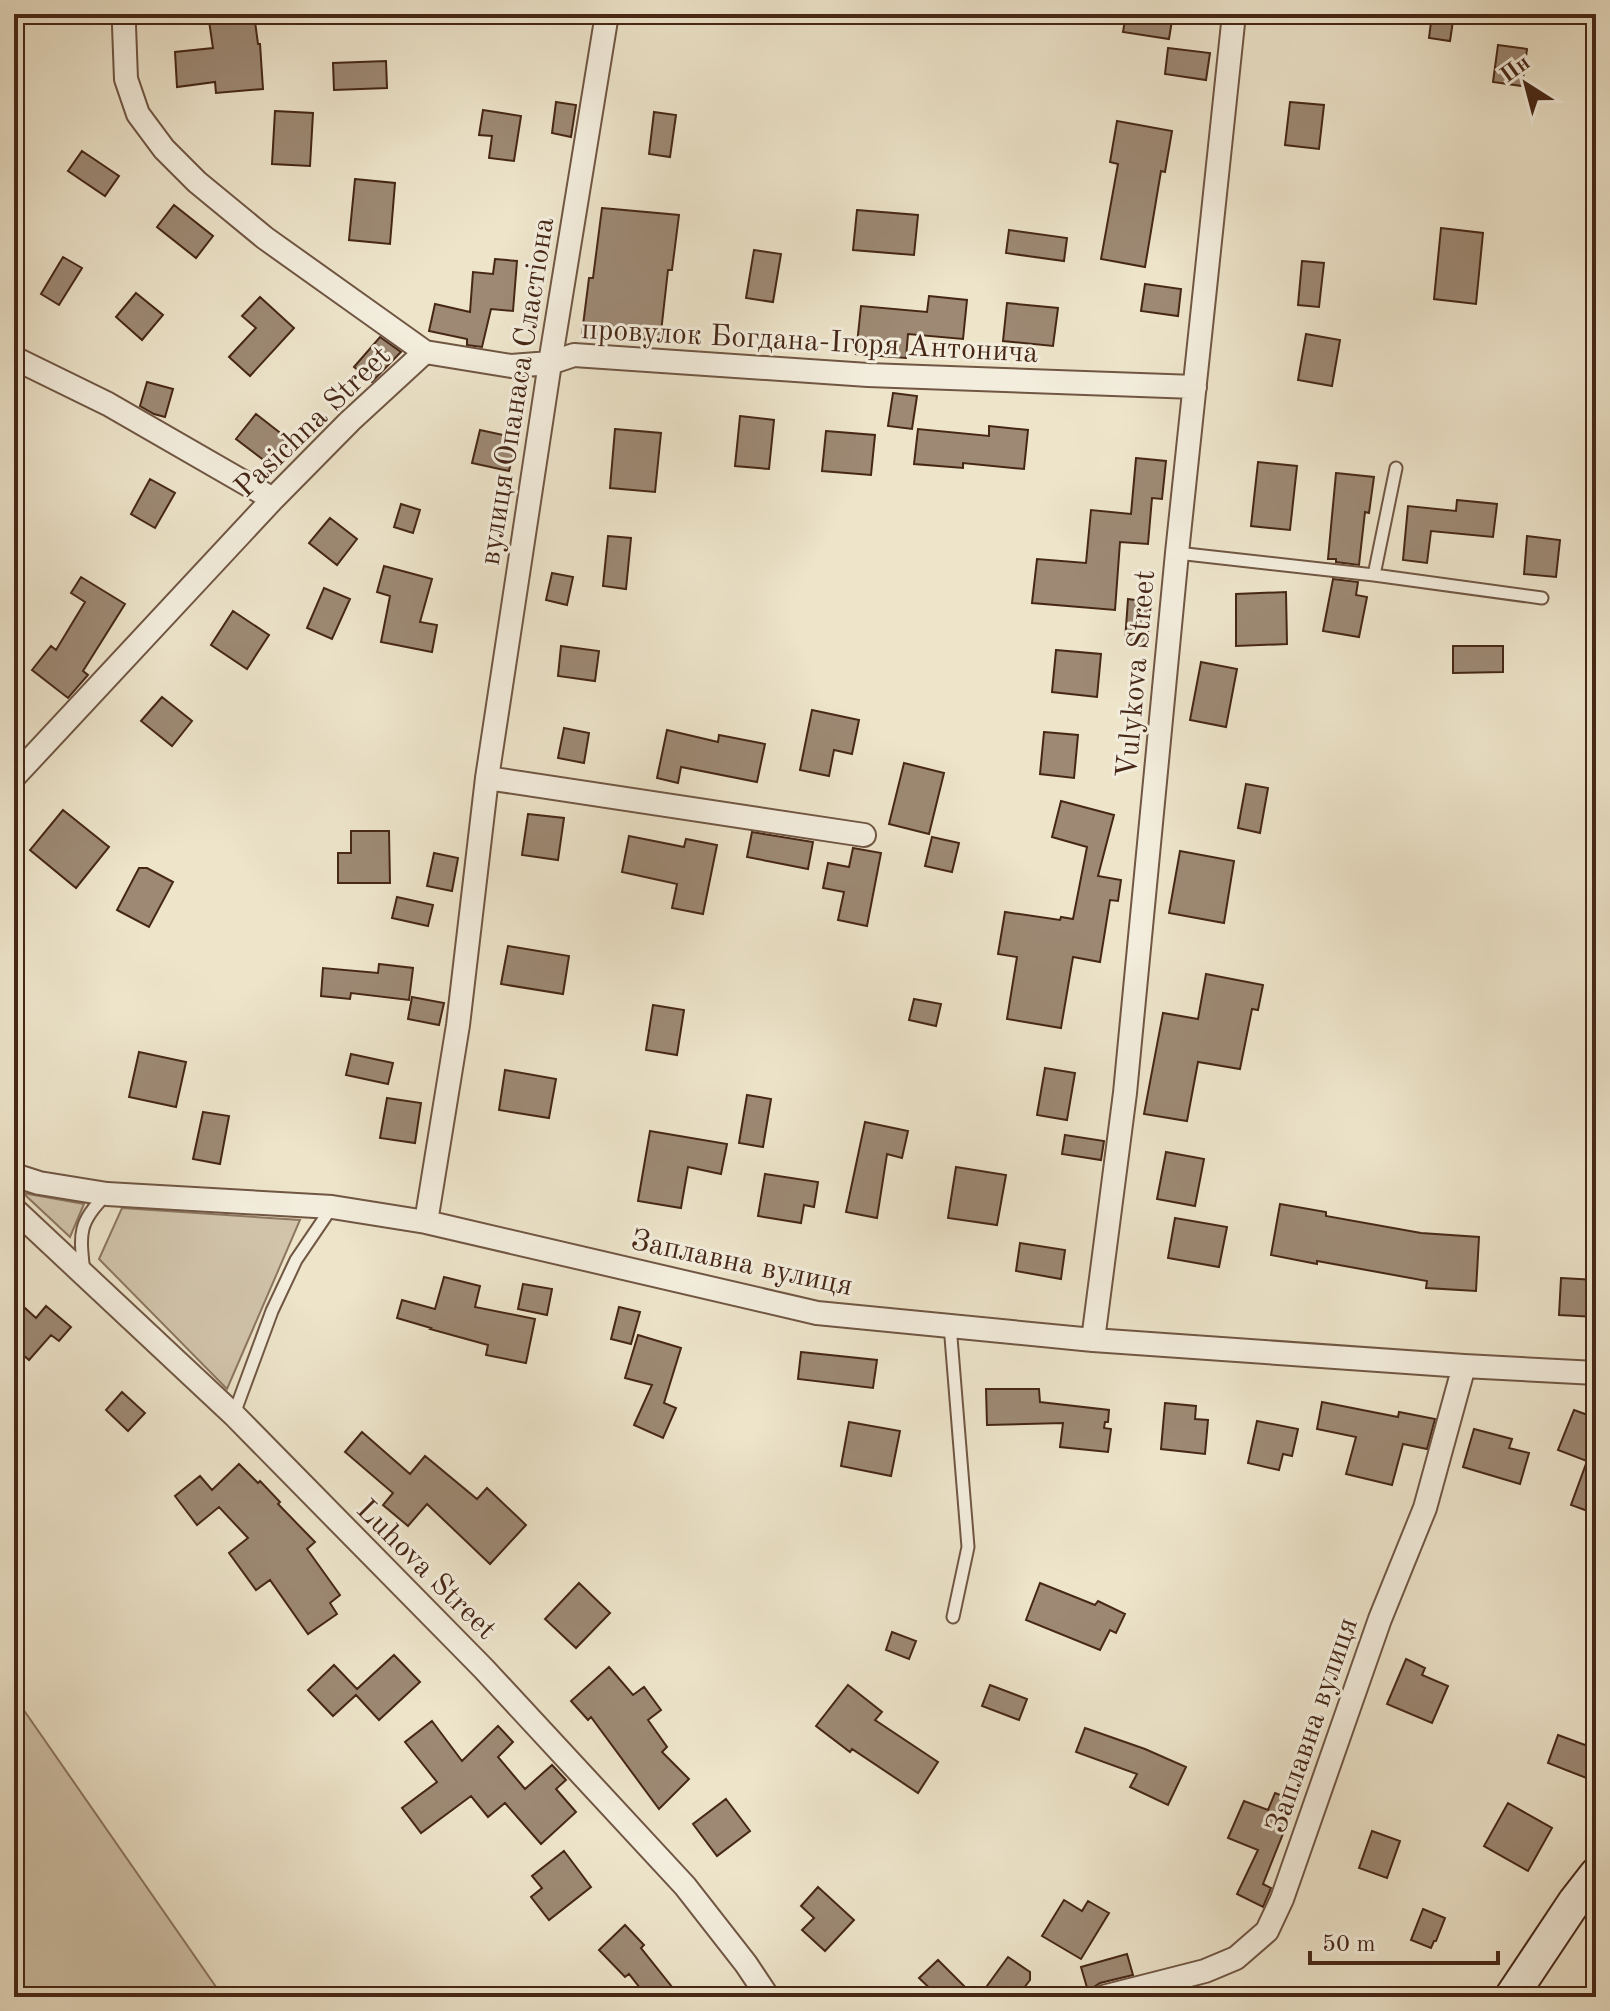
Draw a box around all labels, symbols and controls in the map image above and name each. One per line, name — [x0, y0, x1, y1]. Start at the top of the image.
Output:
north arrow — [1486, 44, 1566, 124]
text: Пн — [1497, 52, 1534, 87]
street label: вулиця Опанаса Сластіона — [476, 215, 560, 567]
street label: провулок Богдана-Ігоря Антонича — [581, 315, 1039, 369]
street label: Pasichna Street — [230, 341, 397, 504]
street label: Vulykova Street — [1113, 569, 1161, 779]
street label: Заплавна вулиця — [628, 1226, 855, 1302]
street label: Luhova Street — [350, 1495, 501, 1646]
street label: Заплавна вулиця — [1262, 1614, 1364, 1837]
scale bar — [1310, 1915, 1498, 1965]
text: 50 m — [1322, 1933, 1376, 1957]

